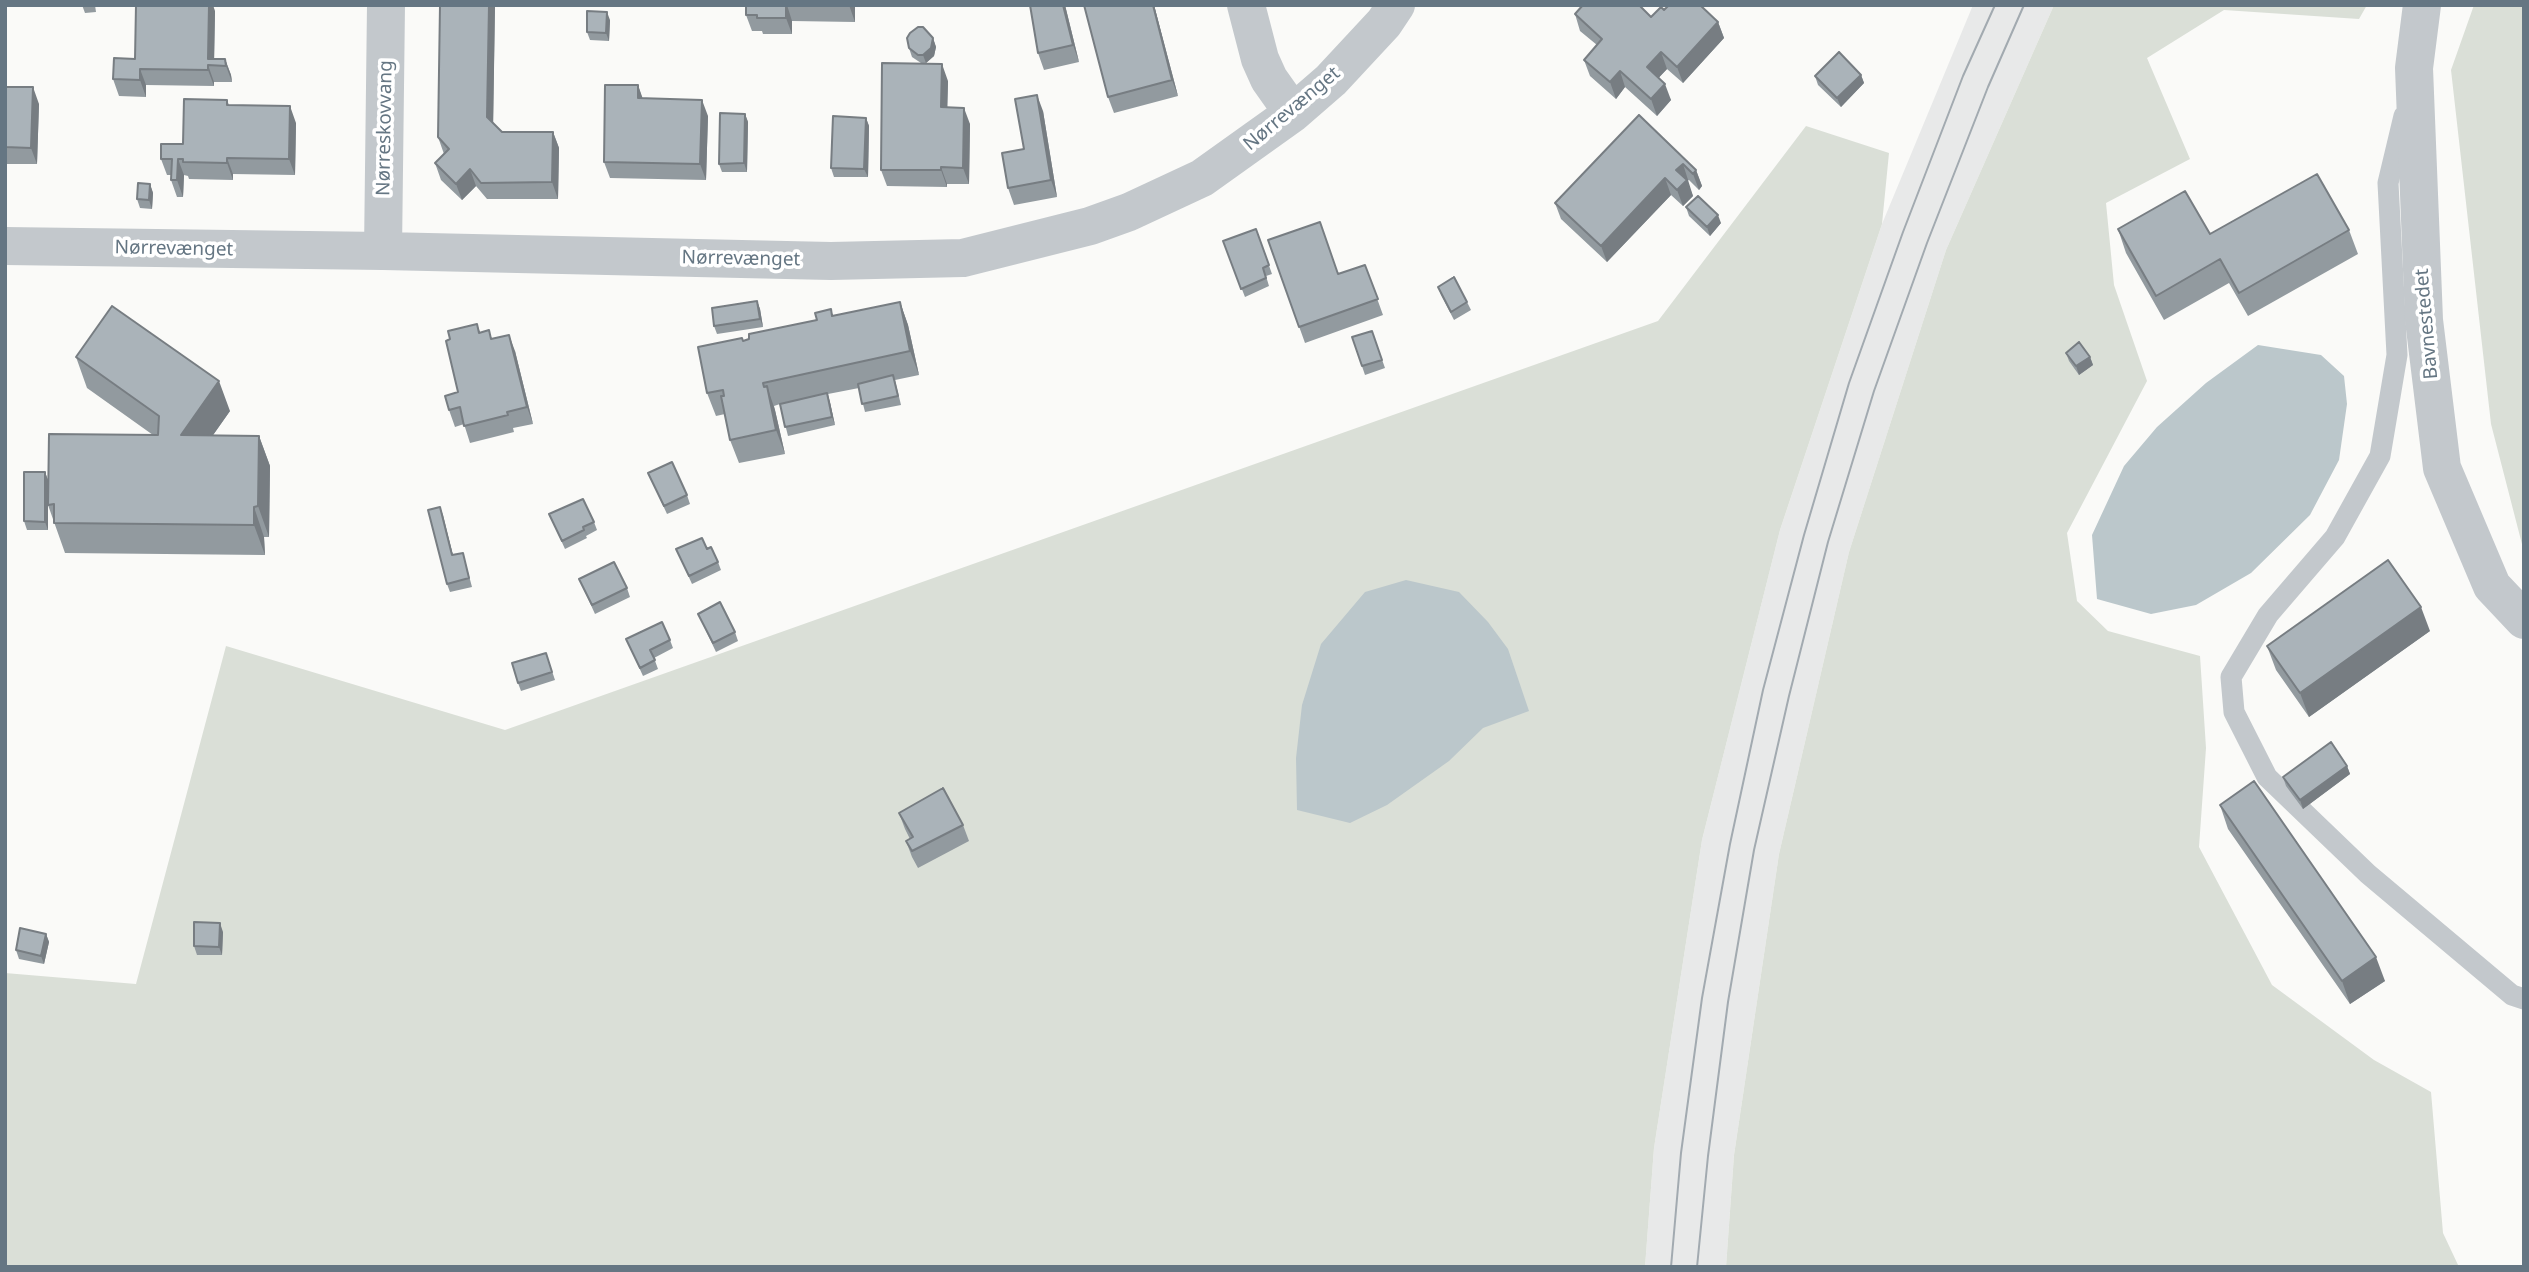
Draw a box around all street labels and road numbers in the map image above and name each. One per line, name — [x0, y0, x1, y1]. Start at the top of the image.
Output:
street label: Nørreskovvang — [372, 60, 398, 196]
street label: Nørrevænget — [1239, 62, 1345, 156]
street label: Nørrevænget — [114, 237, 234, 261]
street label: Nørrevænget — [681, 247, 801, 271]
street label: Bavnestedet — [2411, 268, 2443, 380]

